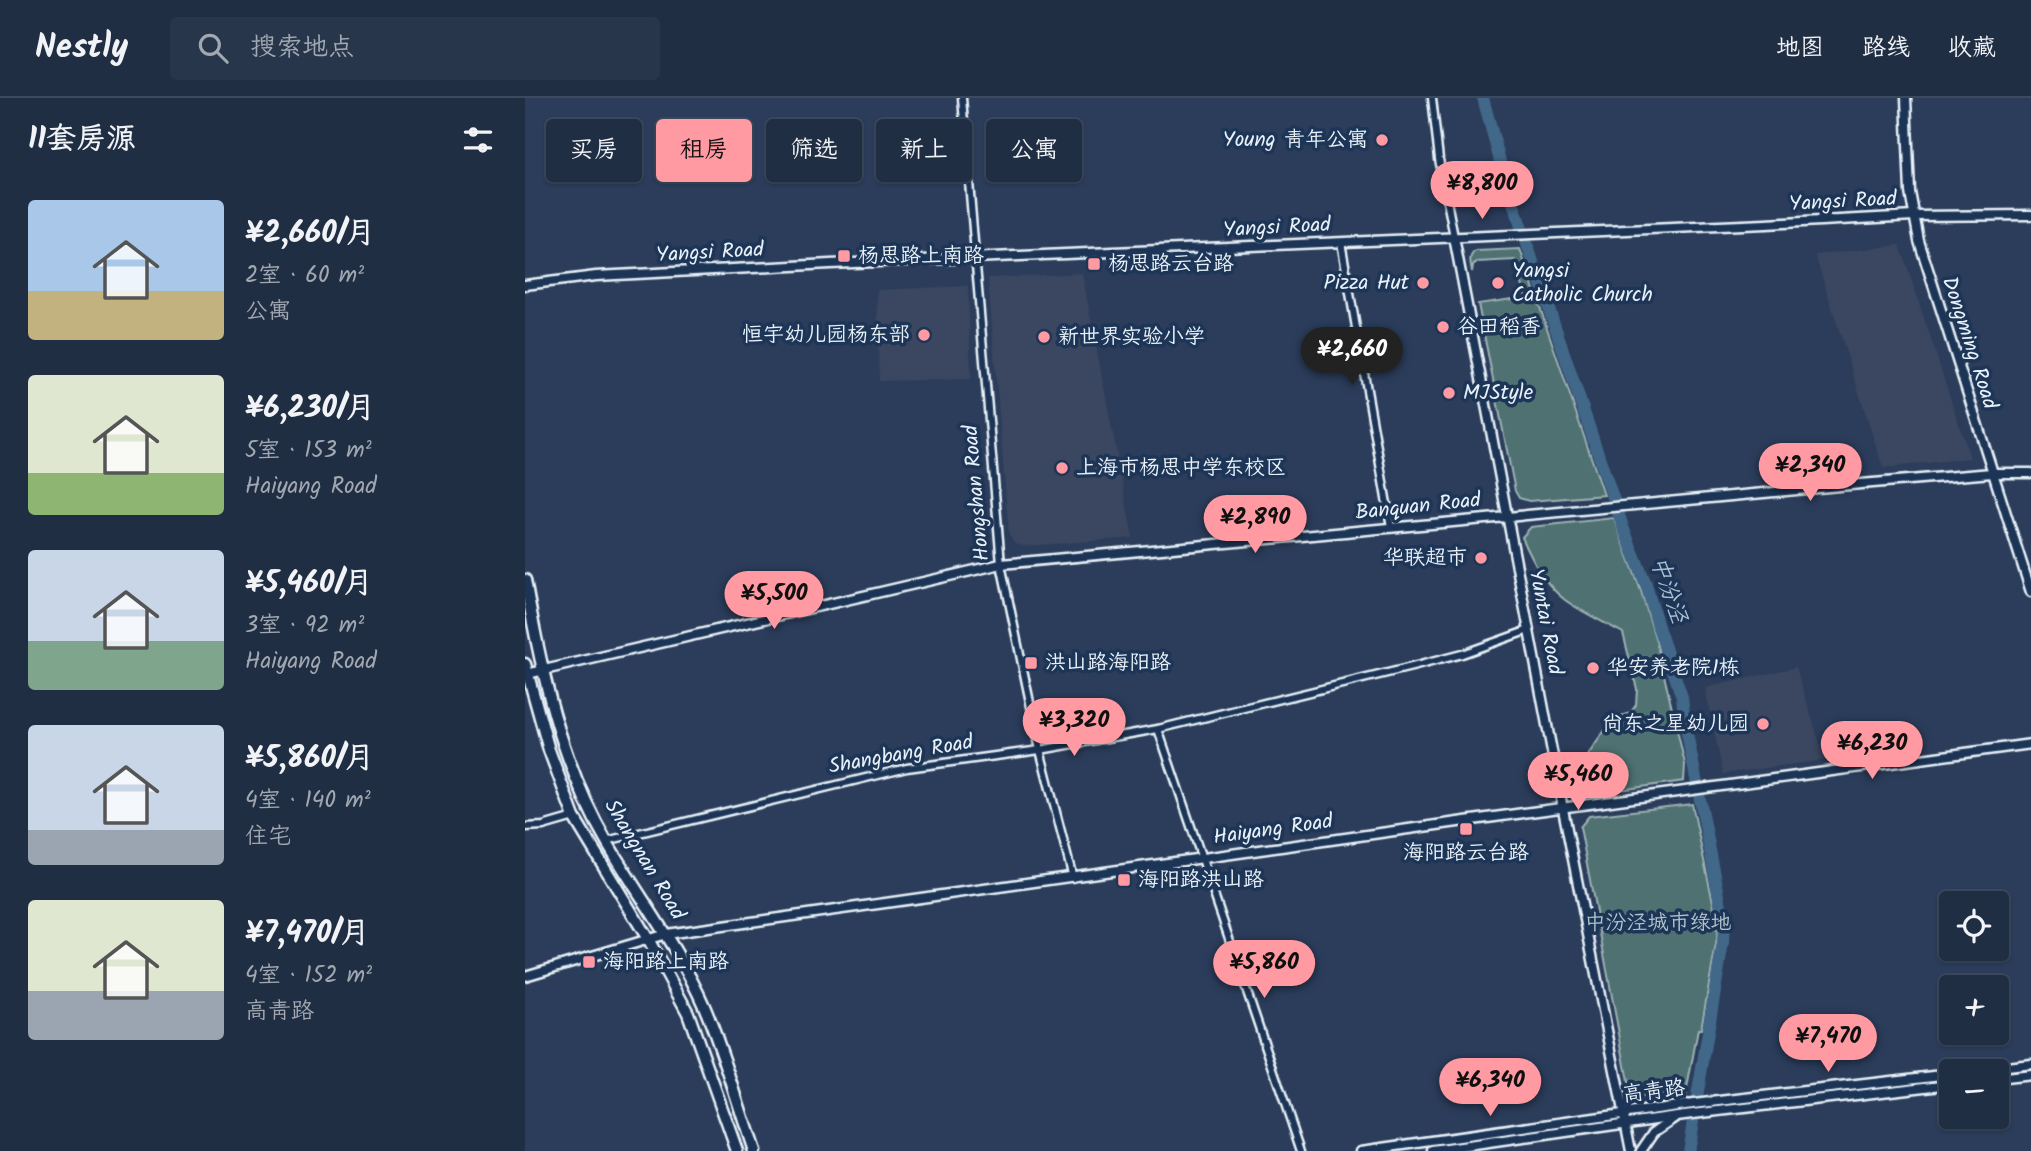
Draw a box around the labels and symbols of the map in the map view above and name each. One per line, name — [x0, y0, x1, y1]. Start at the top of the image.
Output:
place label: Young 青年公寓 — [1223, 124, 1368, 157]
marker: Young 青年公寓 — [1374, 132, 1390, 148]
pin: ¥8,800 — [1425, 162, 1539, 221]
street label: Yangsi Road — [1788, 183, 1898, 221]
street label: Yangsi Road — [1222, 209, 1332, 247]
street label: Yangsi Road — [655, 234, 765, 272]
place label: 杨思路上南路 — [858, 240, 984, 273]
marker: 杨思路上南路 — [836, 248, 852, 264]
place label: 杨思路云台路 — [1108, 248, 1234, 281]
place label: Yangsi Catholic Church — [1512, 255, 1653, 312]
marker: 杨思路云台路 — [1086, 256, 1102, 272]
place label: Pizza Hut — [1324, 267, 1410, 300]
street label: Dongming Road — [1932, 272, 2006, 414]
marker: Pizza Hut — [1415, 275, 1431, 291]
marker: Yangsi Catholic Church — [1490, 275, 1506, 291]
place label: 谷田稻香 — [1457, 311, 1541, 344]
place label: 恒宇幼儿园杨东部 — [742, 319, 910, 352]
marker: 谷田稻香 — [1435, 319, 1451, 335]
place label: 新世界实验小学 — [1058, 321, 1205, 354]
marker: 恒宇幼儿园杨东部 — [916, 327, 932, 343]
pin: ¥2,660 — [1295, 328, 1409, 387]
marker: 新世界实验小学 — [1036, 329, 1052, 345]
place label: MJStyle — [1463, 377, 1534, 410]
marker: MJStyle — [1441, 385, 1457, 401]
street label: Hongshan Road — [955, 423, 999, 562]
pin: ¥2,340 — [1753, 444, 1867, 503]
place label: 上海市杨思中学东校区 — [1076, 452, 1286, 485]
marker: 上海市杨思中学东校区 — [1054, 460, 1070, 476]
street label: Banquan Road — [1354, 484, 1483, 530]
pin: ¥2,890 — [1198, 496, 1312, 555]
place label: 华联超市 — [1383, 542, 1467, 575]
marker: 华联超市 — [1473, 550, 1489, 566]
water label: 中汾泾 — [1640, 552, 1697, 629]
street label: Yuntai Road — [1519, 566, 1571, 678]
pin: ¥5,500 — [717, 572, 831, 631]
place label: 洪山路海阳路 — [1045, 647, 1171, 680]
place label: 华安养老院1栋 — [1607, 652, 1740, 685]
marker: 洪山路海阳路 — [1023, 655, 1039, 671]
marker: 华安养老院1栋 — [1585, 660, 1601, 676]
pin: ¥3,320 — [1017, 698, 1131, 758]
place label: 尚东之星幼儿园 — [1602, 708, 1749, 741]
marker: 尚东之星幼儿园 — [1755, 716, 1771, 732]
pin: ¥6,230 — [1815, 722, 1929, 781]
street label: Shangbang Road — [826, 726, 976, 784]
pin: ¥5,460 — [1521, 752, 1635, 812]
street label: Shangnan Road — [595, 793, 693, 927]
street label: Haiyang Road — [1211, 805, 1335, 855]
marker: 海阳路云台路 — [1458, 821, 1474, 837]
place label: 海阳路云台路 — [1403, 837, 1529, 870]
place label: 海阳路洪山路 — [1138, 864, 1264, 897]
marker: 海阳路洪山路 — [1116, 872, 1132, 888]
park label: 中汾泾城市绿地 — [1585, 907, 1732, 940]
pin: ¥5,860 — [1207, 940, 1321, 1000]
place label: 海阳路上南路 — [603, 946, 729, 979]
marker: 海阳路上南路 — [581, 954, 597, 970]
pin: ¥7,470 — [1771, 1014, 1885, 1074]
pin: ¥6,340 — [1433, 1058, 1547, 1118]
street label: 高青路 — [1621, 1072, 1687, 1112]

